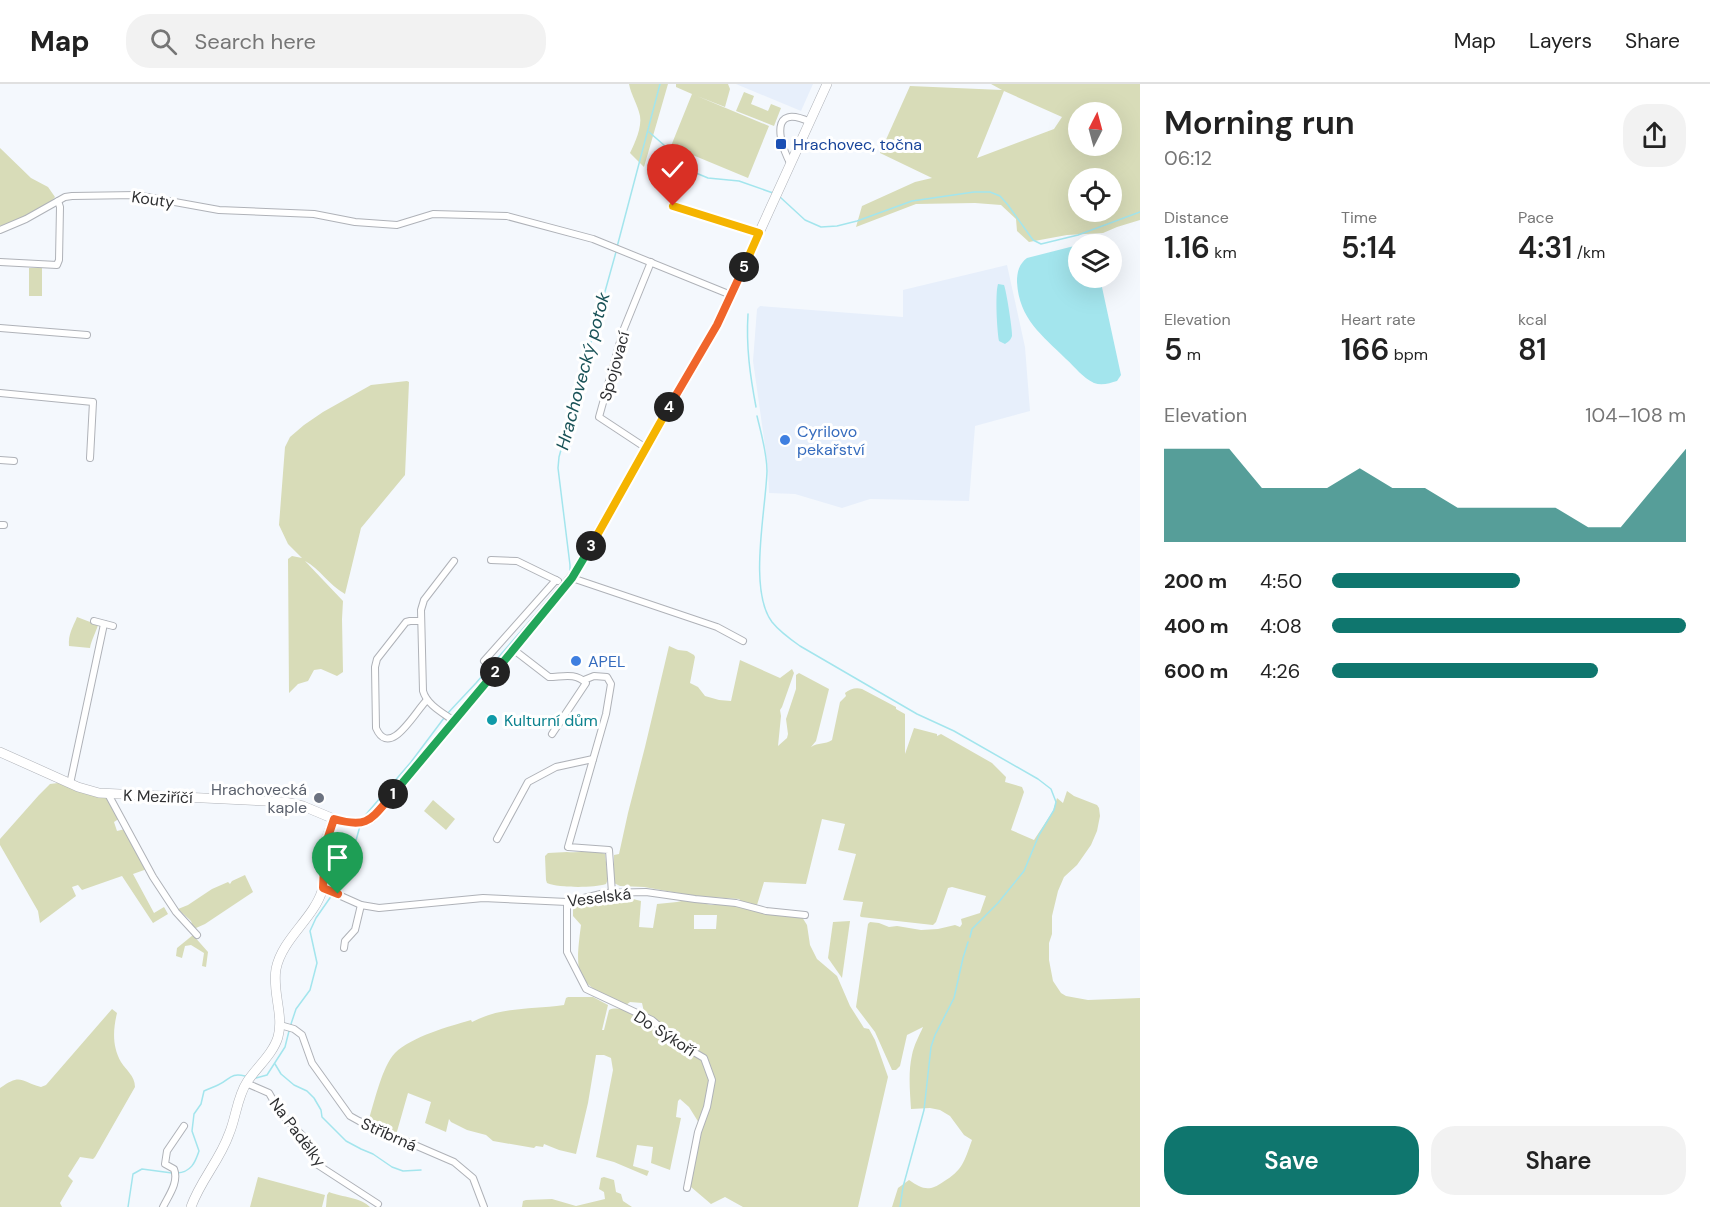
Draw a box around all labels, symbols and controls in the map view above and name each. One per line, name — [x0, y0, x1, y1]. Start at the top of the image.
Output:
search box — [126, 14, 546, 68]
text: Map — [30, 23, 90, 60]
icon: search — [147, 25, 180, 58]
text: Search here — [195, 27, 316, 56]
text: Map — [1454, 27, 1496, 55]
text: Layers — [1529, 27, 1592, 55]
text: Share — [1625, 27, 1680, 55]
text: Morning run — [1164, 101, 1355, 144]
north arrow — [1068, 102, 1122, 156]
map controls — [1068, 102, 1122, 288]
button: share — [1623, 104, 1686, 167]
place label: Hrachovec, točna — [793, 134, 922, 155]
marker: Hrachovec, točna — [774, 137, 788, 151]
pin — [647, 144, 698, 206]
text: 06:12 — [1164, 145, 1212, 171]
icon: check — [656, 153, 689, 186]
button: locate — [1068, 168, 1122, 222]
street label: Kouty — [130, 186, 176, 213]
text: Distance — [1164, 207, 1229, 228]
text: Time — [1341, 207, 1377, 228]
text: Pace — [1518, 207, 1554, 228]
text: 1.16 — [1164, 228, 1210, 267]
text: 5:14 — [1341, 228, 1396, 267]
text: 4:31 — [1518, 228, 1572, 267]
button: layers — [1068, 234, 1122, 288]
text: km — [1210, 242, 1237, 263]
text: /km — [1572, 242, 1605, 263]
pin: 5 — [729, 252, 759, 282]
text: 5 — [739, 256, 749, 277]
water label: Hrachovecký potok — [550, 289, 616, 453]
text: Elevation — [1164, 309, 1231, 330]
text: Heart rate — [1341, 309, 1416, 330]
text: kcal — [1518, 309, 1547, 330]
street label: Spojovací — [595, 329, 635, 403]
text: 5 — [1164, 330, 1183, 369]
text: 166 — [1341, 330, 1389, 369]
text: 81 — [1518, 330, 1547, 369]
text: m — [1183, 344, 1201, 365]
text: bpm — [1389, 344, 1428, 365]
pin: 4 — [654, 392, 684, 422]
text: 4 — [664, 396, 674, 417]
text: Elevation — [1164, 402, 1247, 428]
text: 104–108 m — [1585, 402, 1686, 428]
place label: Cyrilovo pekařství — [797, 421, 865, 460]
marker: Cyrilovo pekařství — [778, 433, 792, 447]
pin: 3 — [576, 531, 606, 561]
text: 3 — [586, 535, 596, 556]
text: 200 m — [1164, 568, 1227, 594]
text: 4:50 — [1260, 568, 1302, 594]
text: 400 m — [1164, 613, 1229, 639]
text: 4:08 — [1260, 613, 1302, 639]
place label: APEL — [588, 651, 625, 672]
marker: APEL — [569, 654, 583, 668]
pin: 2 — [480, 657, 510, 687]
text: 600 m — [1164, 658, 1228, 684]
text: 4:26 — [1260, 658, 1300, 684]
text: 2 — [490, 661, 500, 682]
place label: Kulturní dům — [504, 710, 598, 731]
marker: Kulturní dům — [485, 713, 499, 727]
place label: Hrachovecká kaple — [211, 779, 307, 818]
pin: 1 — [378, 779, 408, 809]
text: 1 — [390, 783, 396, 804]
street label: K Meziříčí — [123, 785, 194, 808]
marker: Hrachovecká kaple — [312, 791, 326, 805]
pin — [312, 832, 363, 894]
icon: arrive — [321, 841, 354, 874]
street label: Veselská — [566, 883, 632, 912]
street label: Do Sýkoří — [630, 1006, 700, 1061]
street label: Na Padělky — [265, 1094, 331, 1171]
street label: Stříbrná — [358, 1113, 420, 1156]
button: Save — [1164, 1126, 1419, 1195]
button: Share — [1431, 1126, 1686, 1195]

